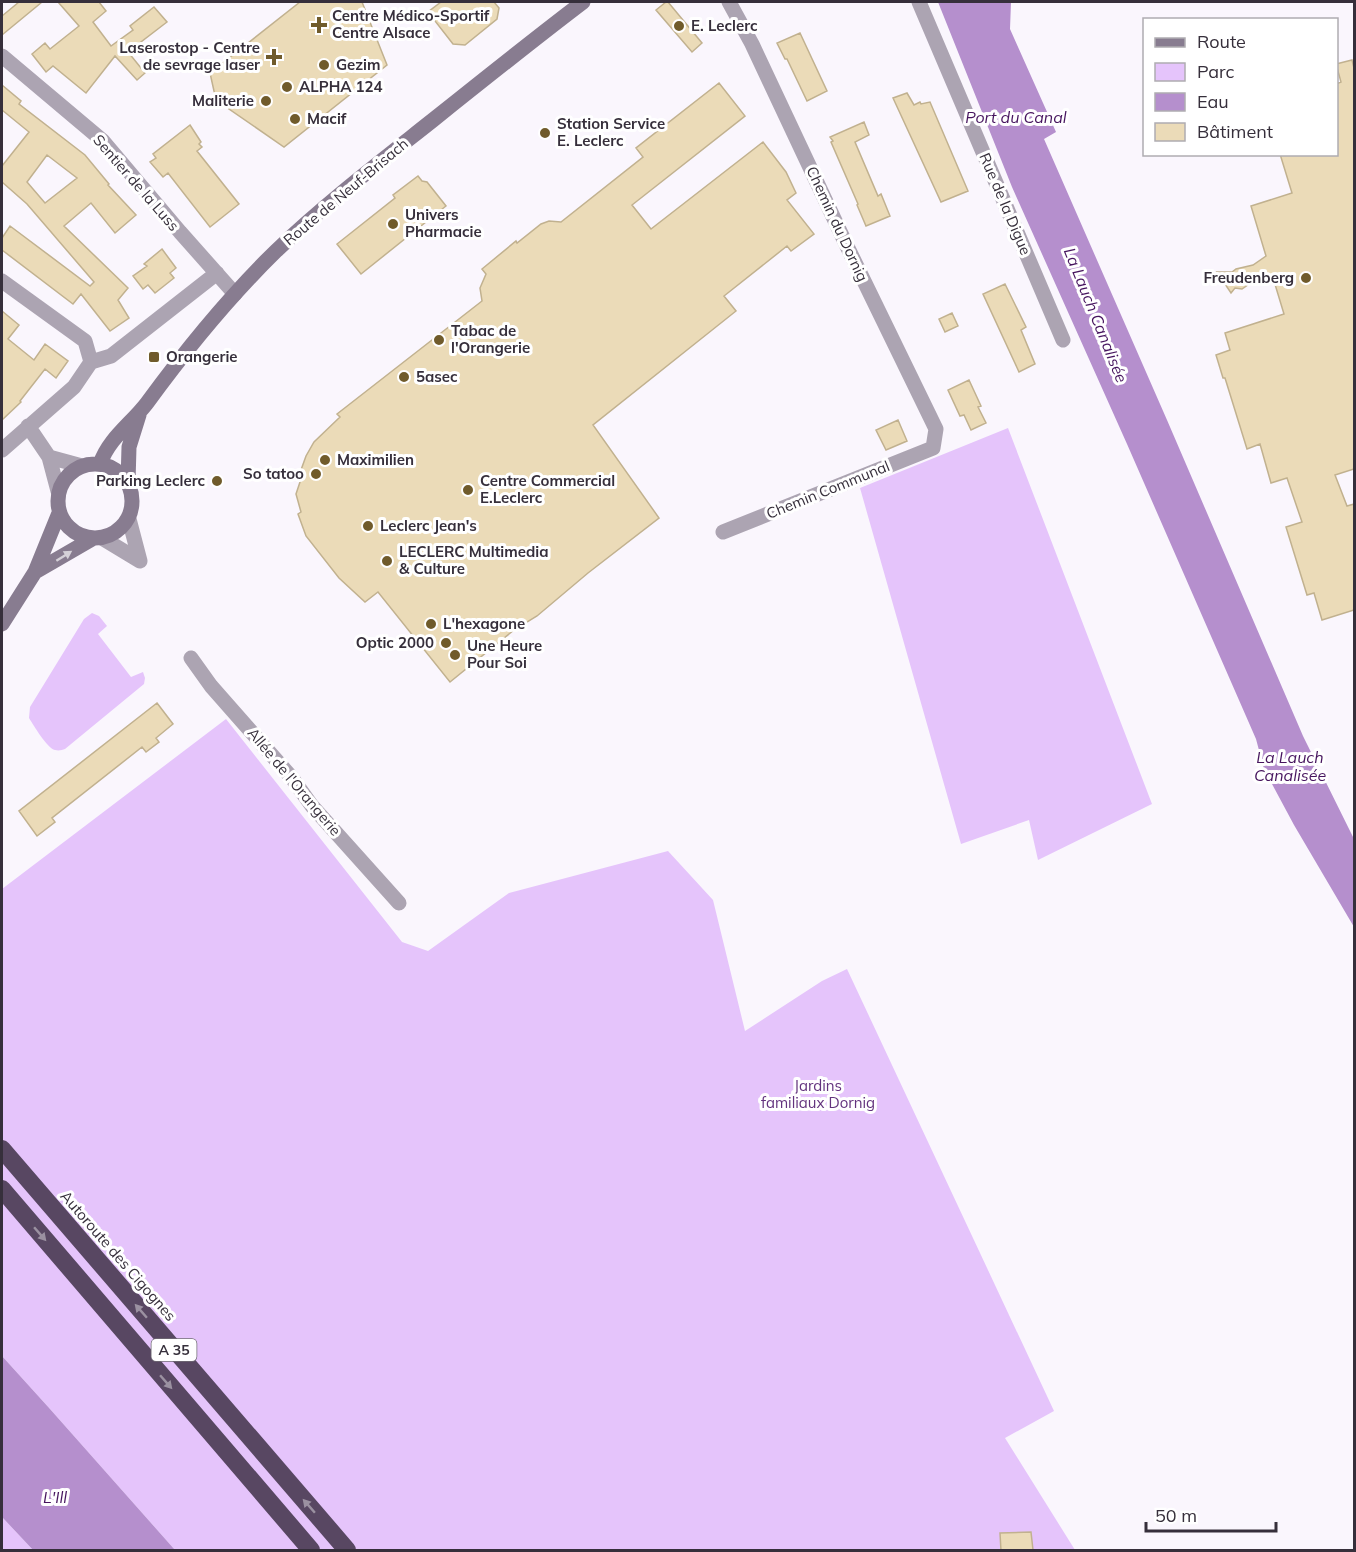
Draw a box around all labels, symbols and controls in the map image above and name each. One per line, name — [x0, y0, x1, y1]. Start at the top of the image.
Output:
place label: Centre Médico-Sportif Centre Alsace — [332, 6, 490, 42]
marker: Centre Médico-Sportif Centre Alsace — [310, 16, 328, 34]
place label: E. Leclerc — [691, 16, 758, 35]
legend — [1143, 18, 1338, 156]
marker: E. Leclerc — [672, 19, 686, 33]
text: Route — [1197, 30, 1246, 53]
place label: Laserostop - Centre de sevrage laser — [119, 38, 260, 74]
marker: Laserostop - Centre de sevrage laser — [265, 48, 283, 66]
place label: Gezim — [336, 55, 381, 74]
marker: Gezim — [317, 58, 331, 72]
text: Parc — [1197, 60, 1235, 83]
place label: ALPHA 124 — [299, 77, 383, 96]
marker: ALPHA 124 — [280, 80, 294, 94]
text: Eau — [1197, 90, 1229, 113]
place label: Maliterie — [192, 91, 254, 110]
marker: Maliterie — [259, 94, 273, 108]
water label: Port du Canal — [965, 107, 1067, 127]
place label: Macif — [307, 109, 347, 128]
marker: Macif — [288, 112, 302, 126]
place label: Station Service E. Leclerc — [557, 114, 665, 150]
text: Bâtiment — [1197, 120, 1273, 143]
marker: Station Service E. Leclerc — [538, 126, 552, 140]
street label: Sentier de la Luss — [89, 130, 183, 235]
street label: Route de Neuf-Brisach — [279, 134, 412, 249]
street label: Rue de la Digue — [975, 150, 1036, 258]
street label: Chemin du Dornig — [802, 163, 872, 284]
place label: Univers Pharmacie — [405, 205, 482, 241]
marker: Univers Pharmacie — [386, 217, 400, 231]
water label: La Lauch Canalisée — [1060, 245, 1132, 386]
place label: Freudenberg — [1203, 268, 1294, 287]
marker: Freudenberg — [1299, 271, 1313, 285]
place label: Tabac de l'Orangerie — [451, 321, 530, 357]
marker: Tabac de l'Orangerie — [432, 333, 446, 347]
place label: Orangerie — [166, 347, 238, 366]
marker: Orangerie — [147, 350, 161, 364]
place label: 5asec — [416, 367, 458, 386]
marker: 5asec — [397, 370, 411, 384]
place label: Maximilien — [337, 450, 414, 469]
marker: Maximilien — [318, 453, 332, 467]
street label: Chemin Communal — [763, 456, 892, 523]
place label: So tatoo — [243, 464, 304, 483]
marker: So tatoo — [309, 467, 323, 481]
place label: Parking Leclerc — [96, 471, 205, 490]
place label: Centre Commercial E.Leclerc — [480, 471, 615, 507]
marker: Parking Leclerc — [210, 474, 224, 488]
marker: Centre Commercial E.Leclerc — [461, 483, 475, 497]
place label: Leclerc Jean's — [380, 516, 477, 535]
marker: Leclerc Jean's — [361, 519, 375, 533]
place label: LECLERC Multimedia & Culture — [399, 542, 548, 578]
one-way arrow — [56, 550, 72, 561]
marker: LECLERC Multimedia & Culture — [380, 554, 394, 568]
place label: L'hexagone — [443, 614, 525, 633]
marker: L'hexagone — [424, 617, 438, 631]
place label: Optic 2000 — [356, 633, 434, 652]
marker: Optic 2000 — [439, 636, 453, 650]
place label: Une Heure Pour Soi — [467, 636, 542, 672]
marker: Une Heure Pour Soi — [448, 648, 462, 662]
street label: Allée de l'Orangerie — [244, 724, 345, 840]
water label: La Lauch Canalisée — [1254, 747, 1326, 785]
park label: Jardins familiaux Dornig — [761, 1076, 875, 1112]
street label: Autoroute des Cigognes — [57, 1187, 180, 1325]
one-way arrow — [33, 1226, 46, 1242]
one-way arrow — [135, 1304, 148, 1319]
road number: A 35 — [152, 1339, 196, 1361]
one-way arrow — [160, 1374, 173, 1390]
water label: L'Ill — [43, 1487, 67, 1507]
scale bar — [1146, 1495, 1276, 1533]
one-way arrow — [303, 1499, 316, 1514]
text: 50 m — [1155, 1504, 1197, 1527]

